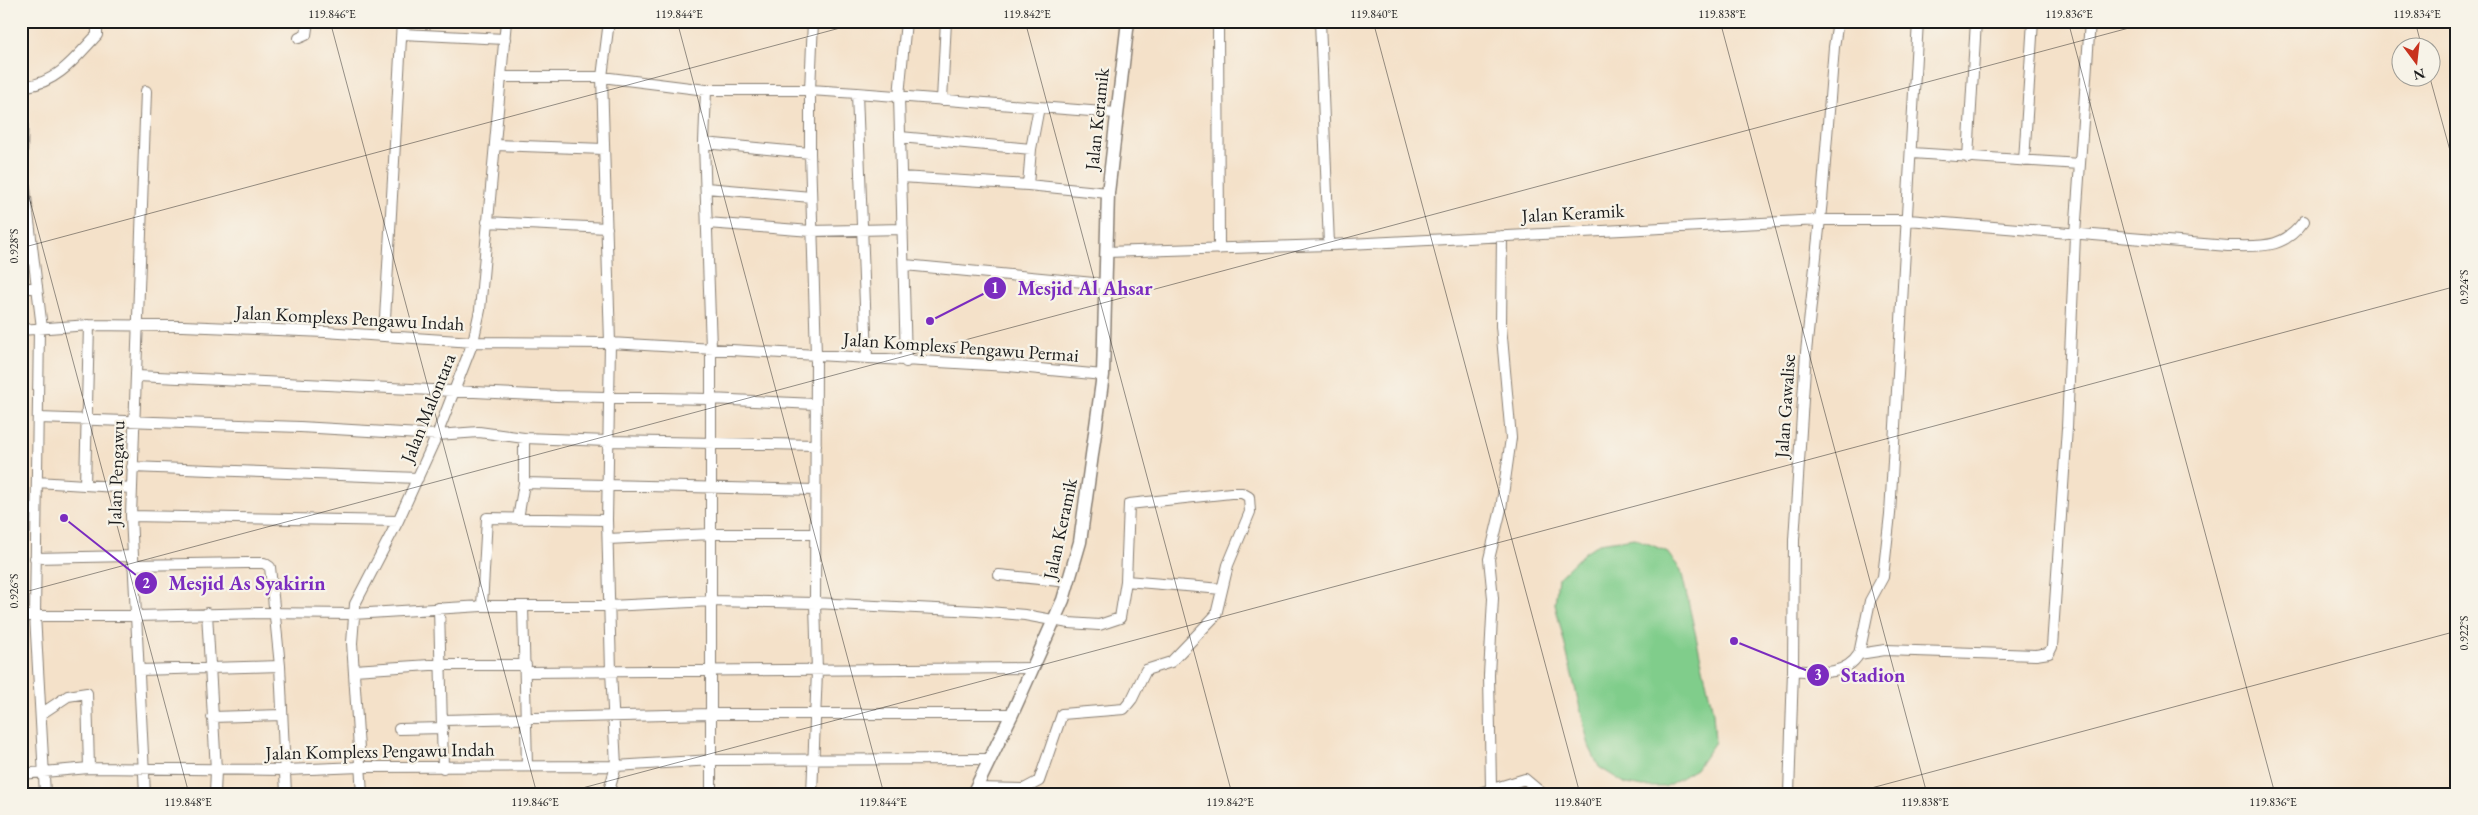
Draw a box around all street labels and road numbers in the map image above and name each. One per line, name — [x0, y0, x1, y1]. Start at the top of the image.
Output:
street label: Jalan Keramik — [1079, 66, 1115, 173]
street label: Jalan Keramik — [1519, 198, 1626, 228]
street label: Jalan Komplexs Pengawu Indah — [233, 299, 465, 336]
street label: Jalan Komplexs Pengawu Permai — [840, 326, 1080, 368]
street label: Jalan Malontara — [394, 349, 461, 468]
street label: Jalan Gawalise — [1769, 353, 1801, 461]
street label: Jalan Pengawu — [102, 420, 130, 528]
street label: Jalan Keramik — [1037, 475, 1083, 584]
street label: Jalan Komplexs Pengawu Indah — [263, 736, 495, 766]

